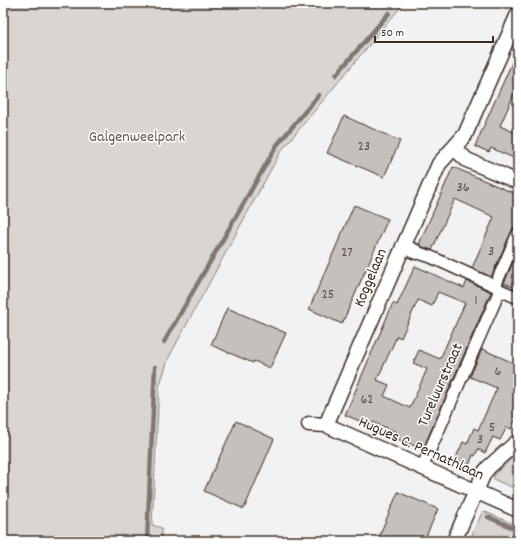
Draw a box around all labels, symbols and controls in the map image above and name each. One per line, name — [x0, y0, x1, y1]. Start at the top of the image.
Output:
scale bar — [375, 18, 493, 44]
text: 50 m — [381, 25, 404, 42]
park label: Galgenweelpark — [89, 126, 185, 149]
house number: 23 — [358, 137, 370, 157]
house number: 36 — [456, 178, 470, 198]
house number: 3 — [488, 242, 494, 262]
house number: 27 — [341, 243, 353, 263]
street label: Koggelaan — [348, 245, 394, 311]
house number: 25 — [322, 285, 334, 305]
house number: 1 — [474, 291, 478, 311]
street label: Tureluurstraat — [412, 339, 470, 430]
house number: 6 — [495, 362, 502, 382]
house number: 62 — [361, 390, 373, 410]
street label: Hugues C. Pernathlaan — [355, 411, 487, 487]
house number: 5 — [489, 418, 495, 438]
house number: 3 — [477, 430, 483, 450]

